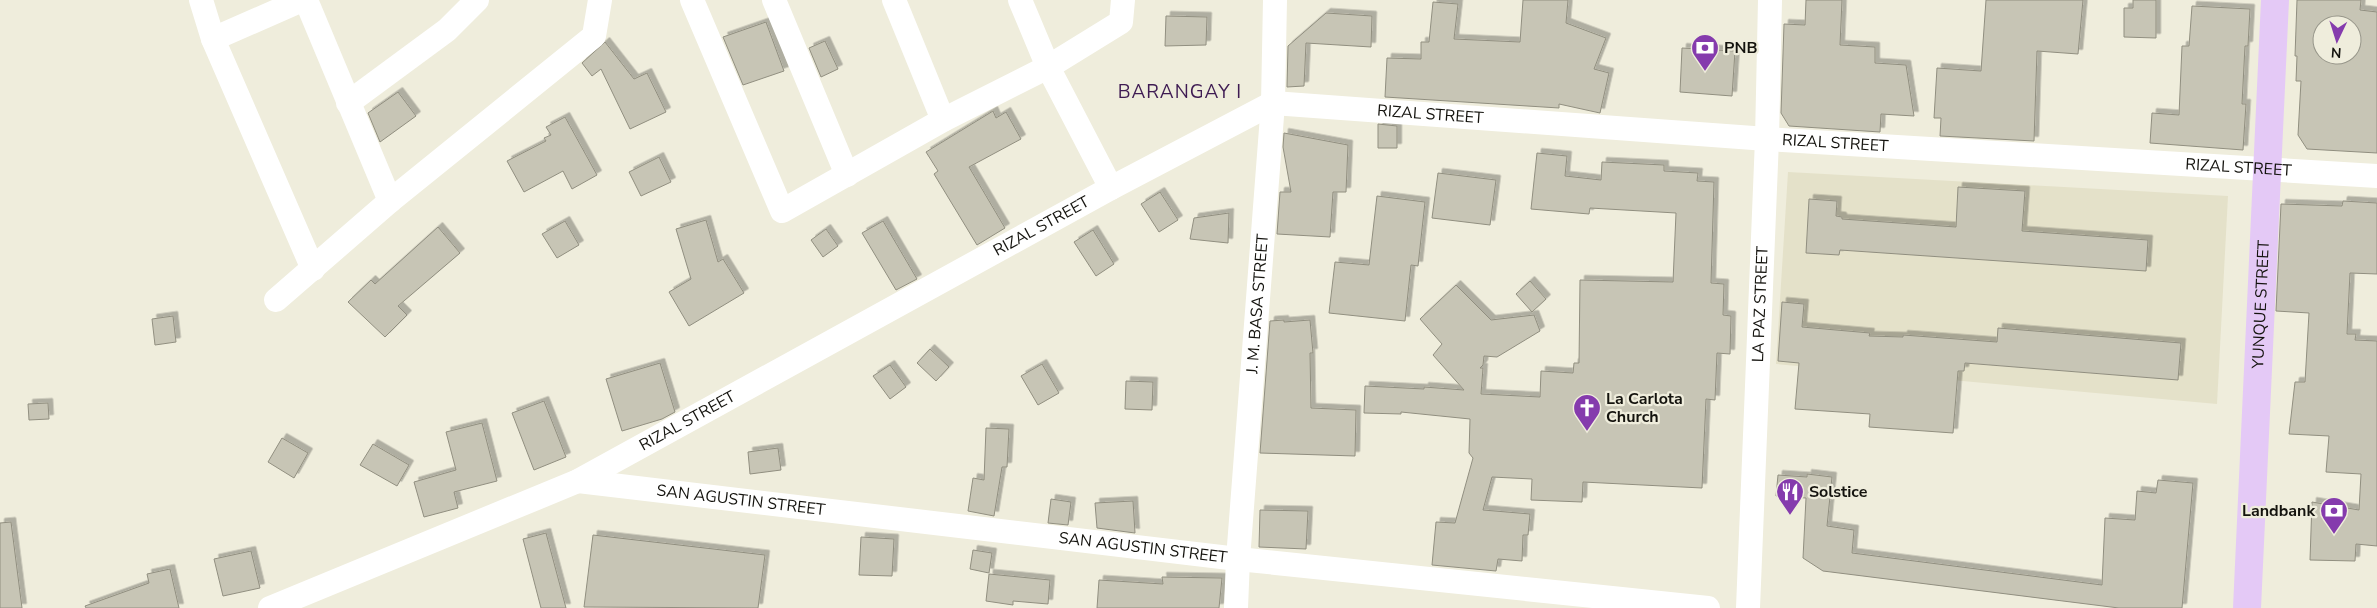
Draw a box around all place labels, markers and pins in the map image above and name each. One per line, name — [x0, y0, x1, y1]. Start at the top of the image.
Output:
bank icon: PNB — [1690, 33, 1720, 72]
place label: PNB — [1724, 37, 1757, 59]
place label: La Carlota Church — [1606, 388, 1683, 428]
church icon: La Carlota Church — [1572, 393, 1602, 432]
restaurant icon: Solstice — [1775, 477, 1805, 516]
place label: Solstice — [1809, 481, 1868, 503]
bank icon: Landbank — [2319, 496, 2349, 535]
place label: Landbank — [2242, 500, 2315, 522]

